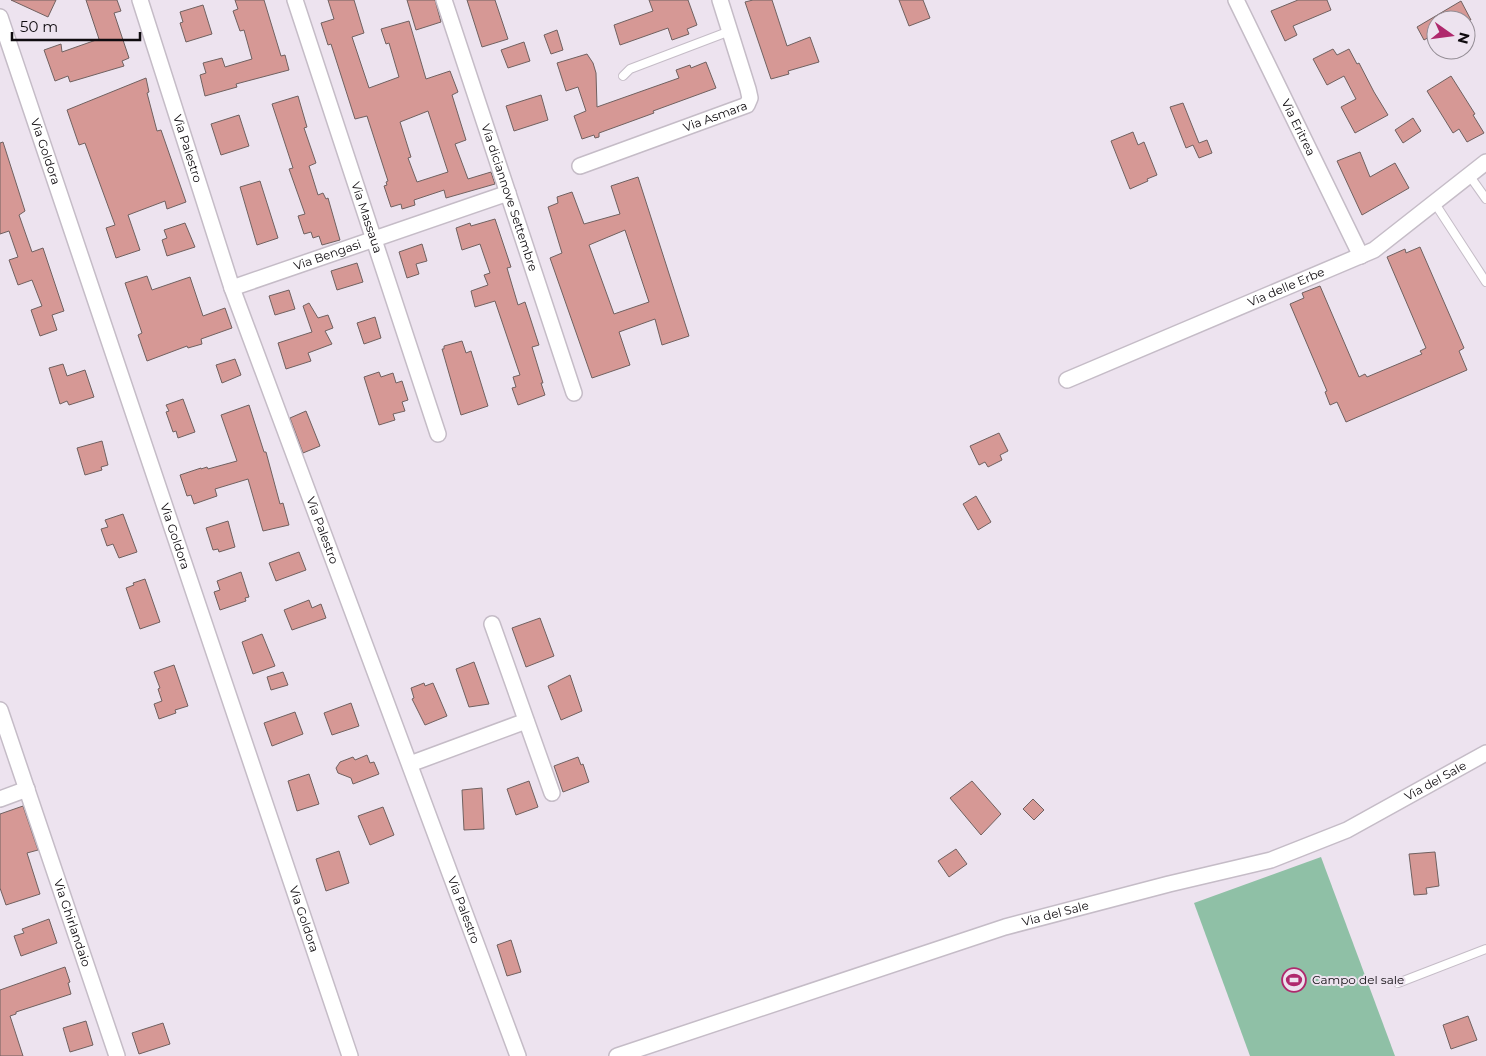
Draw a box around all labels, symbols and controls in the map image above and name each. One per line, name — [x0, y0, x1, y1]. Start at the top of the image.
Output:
scale bar — [12, 10, 140, 42]
north arrow — [1426, 10, 1476, 60]
text: 50 m — [20, 17, 58, 36]
text: N — [1454, 30, 1474, 46]
street label: Via Eritrea — [1279, 97, 1319, 158]
street label: Via Asmara — [681, 98, 749, 135]
street label: Via Palestro — [170, 113, 206, 184]
street label: Via Goldora — [28, 116, 64, 186]
street label: Via diciannove Settembre — [478, 122, 541, 273]
street label: Via Massaua — [348, 180, 386, 255]
street label: Via Bengasi — [292, 236, 363, 273]
street label: Via delle Erbe — [1245, 264, 1327, 310]
street label: Via Palestro — [303, 495, 342, 566]
street label: Via Goldora — [157, 501, 194, 571]
street label: Via del Sale — [1402, 757, 1469, 804]
street label: Via Palestro — [445, 874, 483, 945]
street label: Via Ghirlandaio — [51, 877, 94, 969]
street label: Via Goldora — [286, 884, 322, 954]
street label: Via del Sale — [1020, 897, 1090, 929]
sports icon: Campo del sale — [1281, 967, 1307, 993]
place label: Campo del sale — [1312, 972, 1404, 987]

